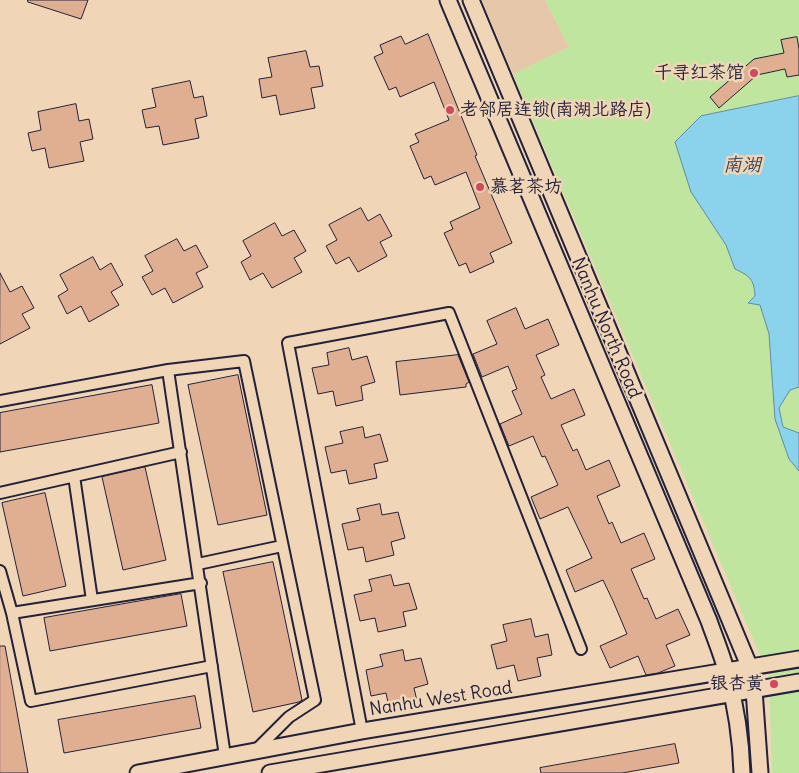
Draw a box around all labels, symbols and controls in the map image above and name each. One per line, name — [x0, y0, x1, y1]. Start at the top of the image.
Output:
place label: 千寻红茶馆 — [654, 62, 744, 84]
marker: 千寻红茶馆 — [748, 67, 760, 79]
place label: 老邻居连锁(南湖北路店) — [460, 99, 651, 121]
marker: 老邻居连锁(南湖北路店) — [444, 104, 456, 116]
water label: 南湖 — [723, 155, 761, 177]
place label: 慕茗茶坊 — [490, 176, 562, 198]
marker: 慕茗茶坊 — [474, 181, 486, 193]
street label: Nanhu North Road — [567, 254, 645, 402]
place label: 银杏黄 — [710, 673, 764, 695]
street label: Nanhu West Road — [368, 677, 514, 721]
marker: 银杏黄 — [768, 678, 780, 690]

